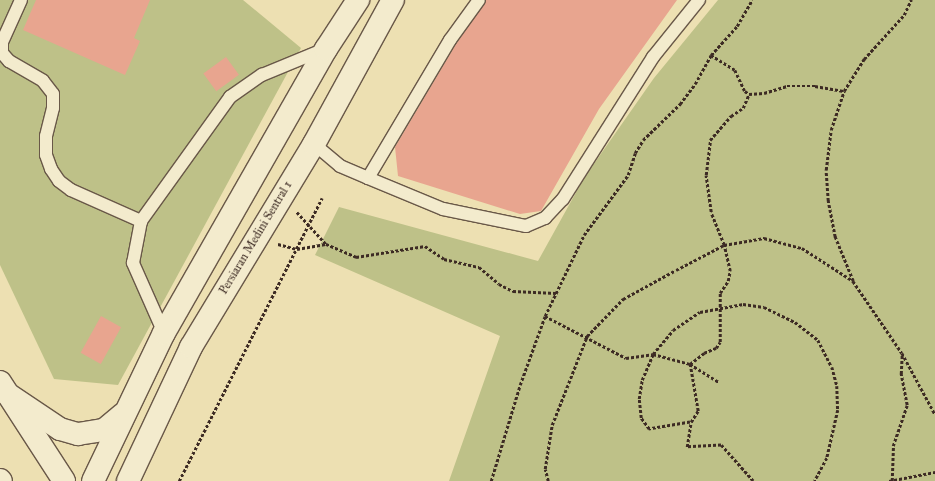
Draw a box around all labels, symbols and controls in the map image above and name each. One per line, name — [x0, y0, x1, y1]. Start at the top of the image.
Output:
street label: Persiaran Medini Sentral 1 — [217, 179, 295, 297]

